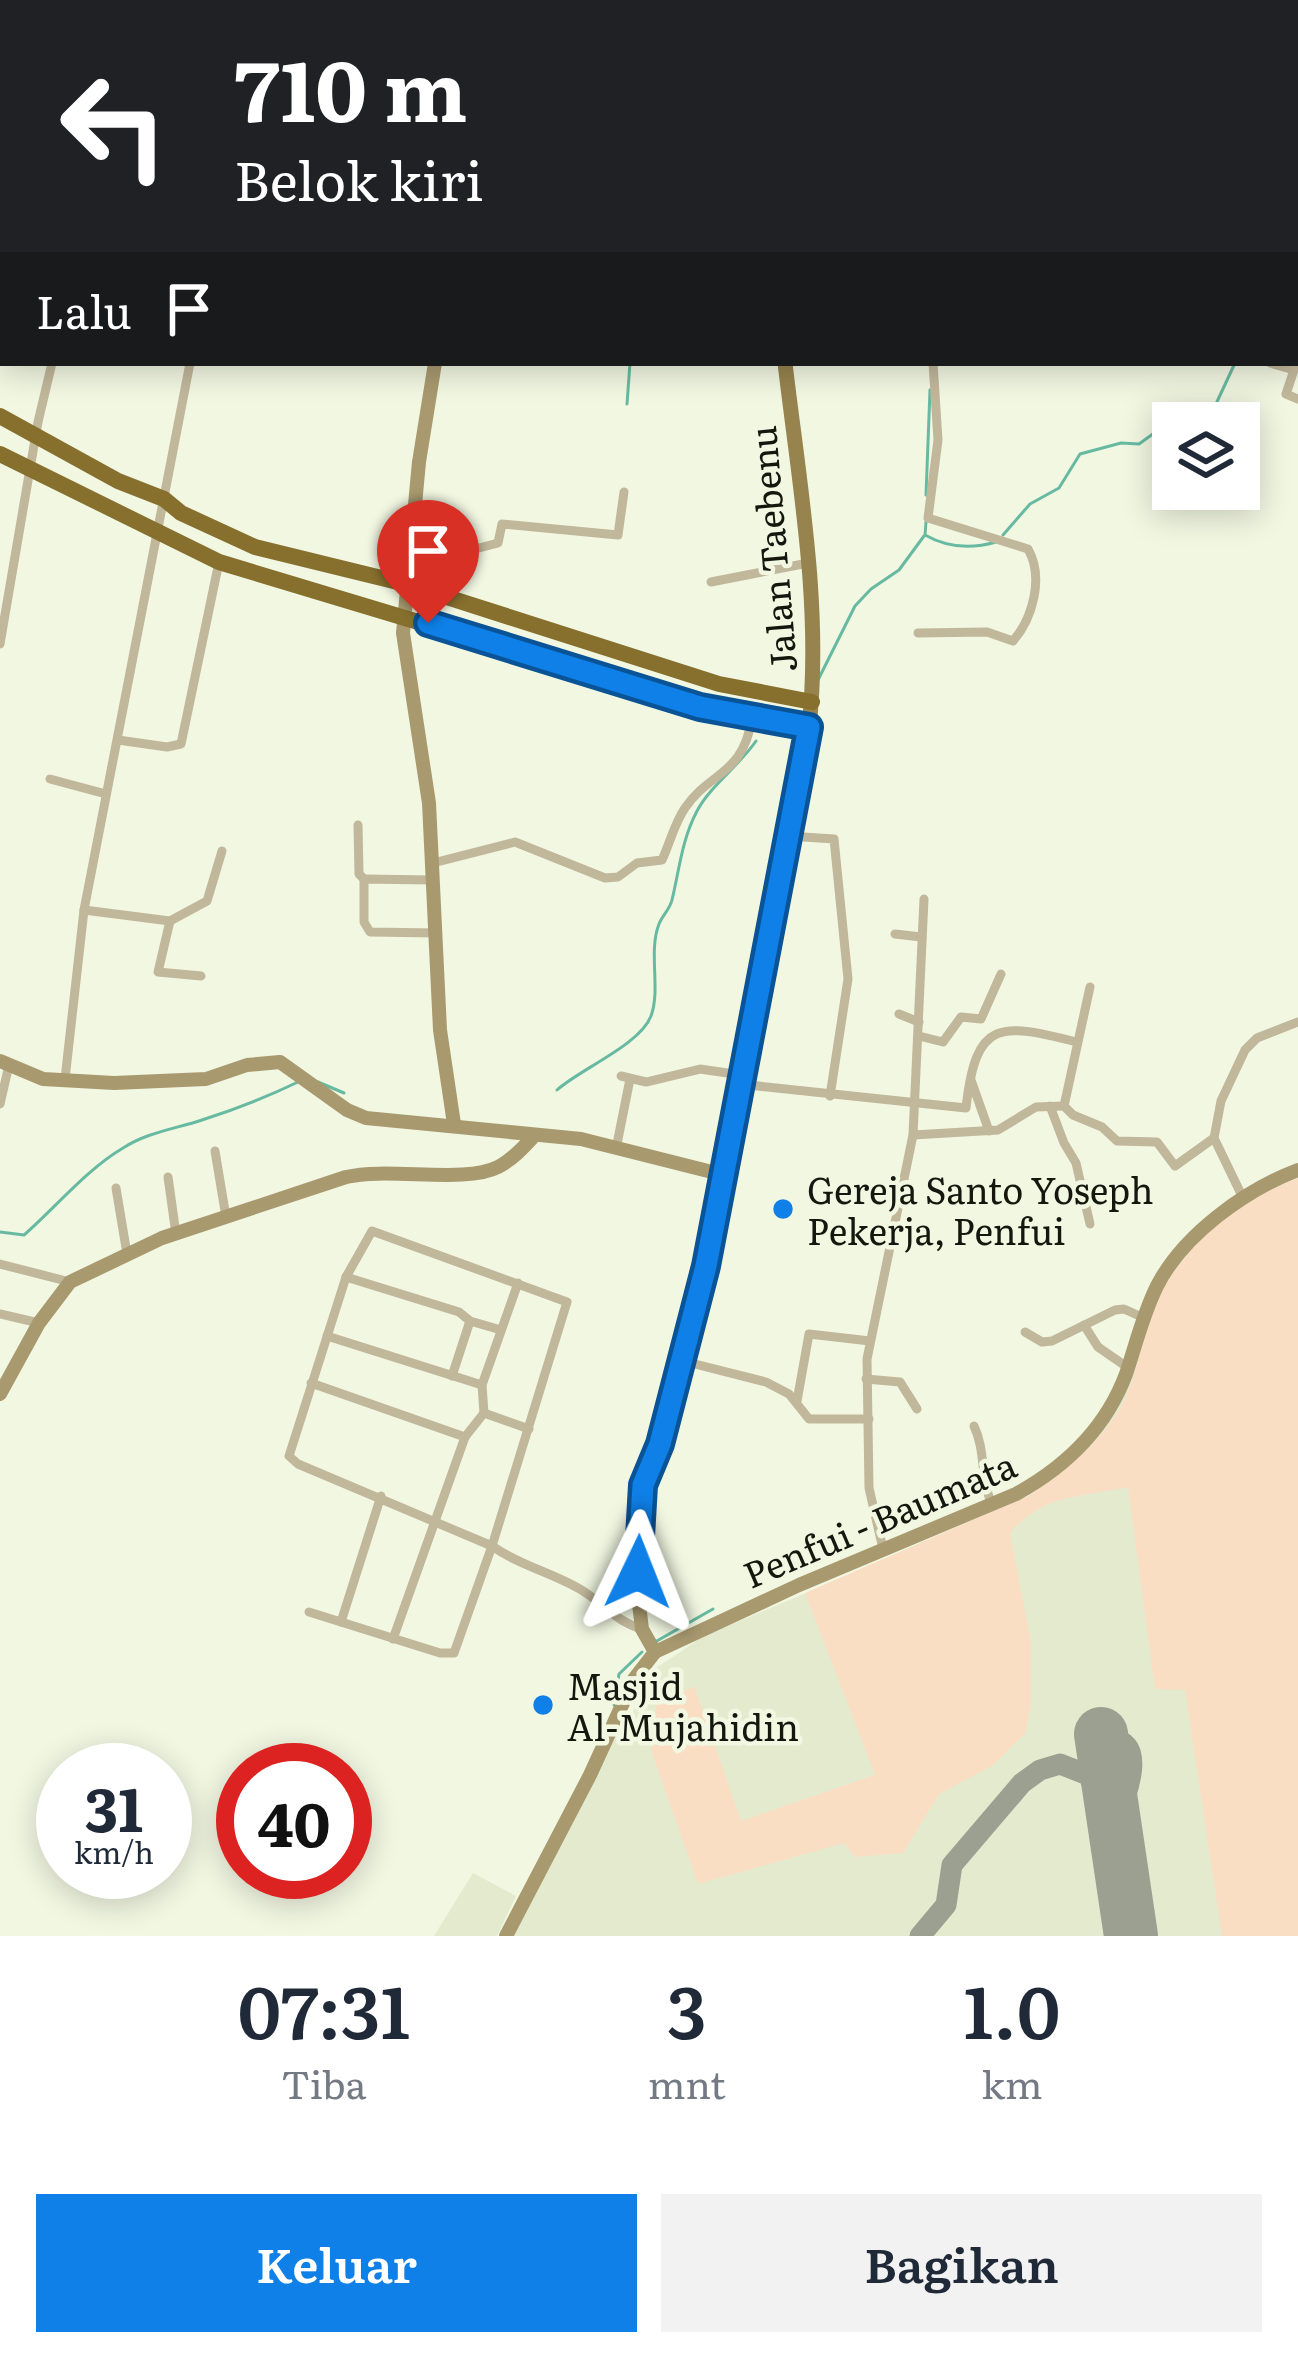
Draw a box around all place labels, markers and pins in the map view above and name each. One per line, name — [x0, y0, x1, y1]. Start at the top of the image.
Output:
pin — [377, 500, 479, 623]
place label: Gereja Santo Yoseph Pekerja, Penfui — [807, 1162, 1154, 1256]
marker: Gereja Santo Yoseph Pekerja, Penfui — [770, 1196, 796, 1222]
place label: Masjid Al-Mujahidin — [567, 1658, 799, 1752]
marker: Masjid Al-Mujahidin — [530, 1692, 556, 1718]

